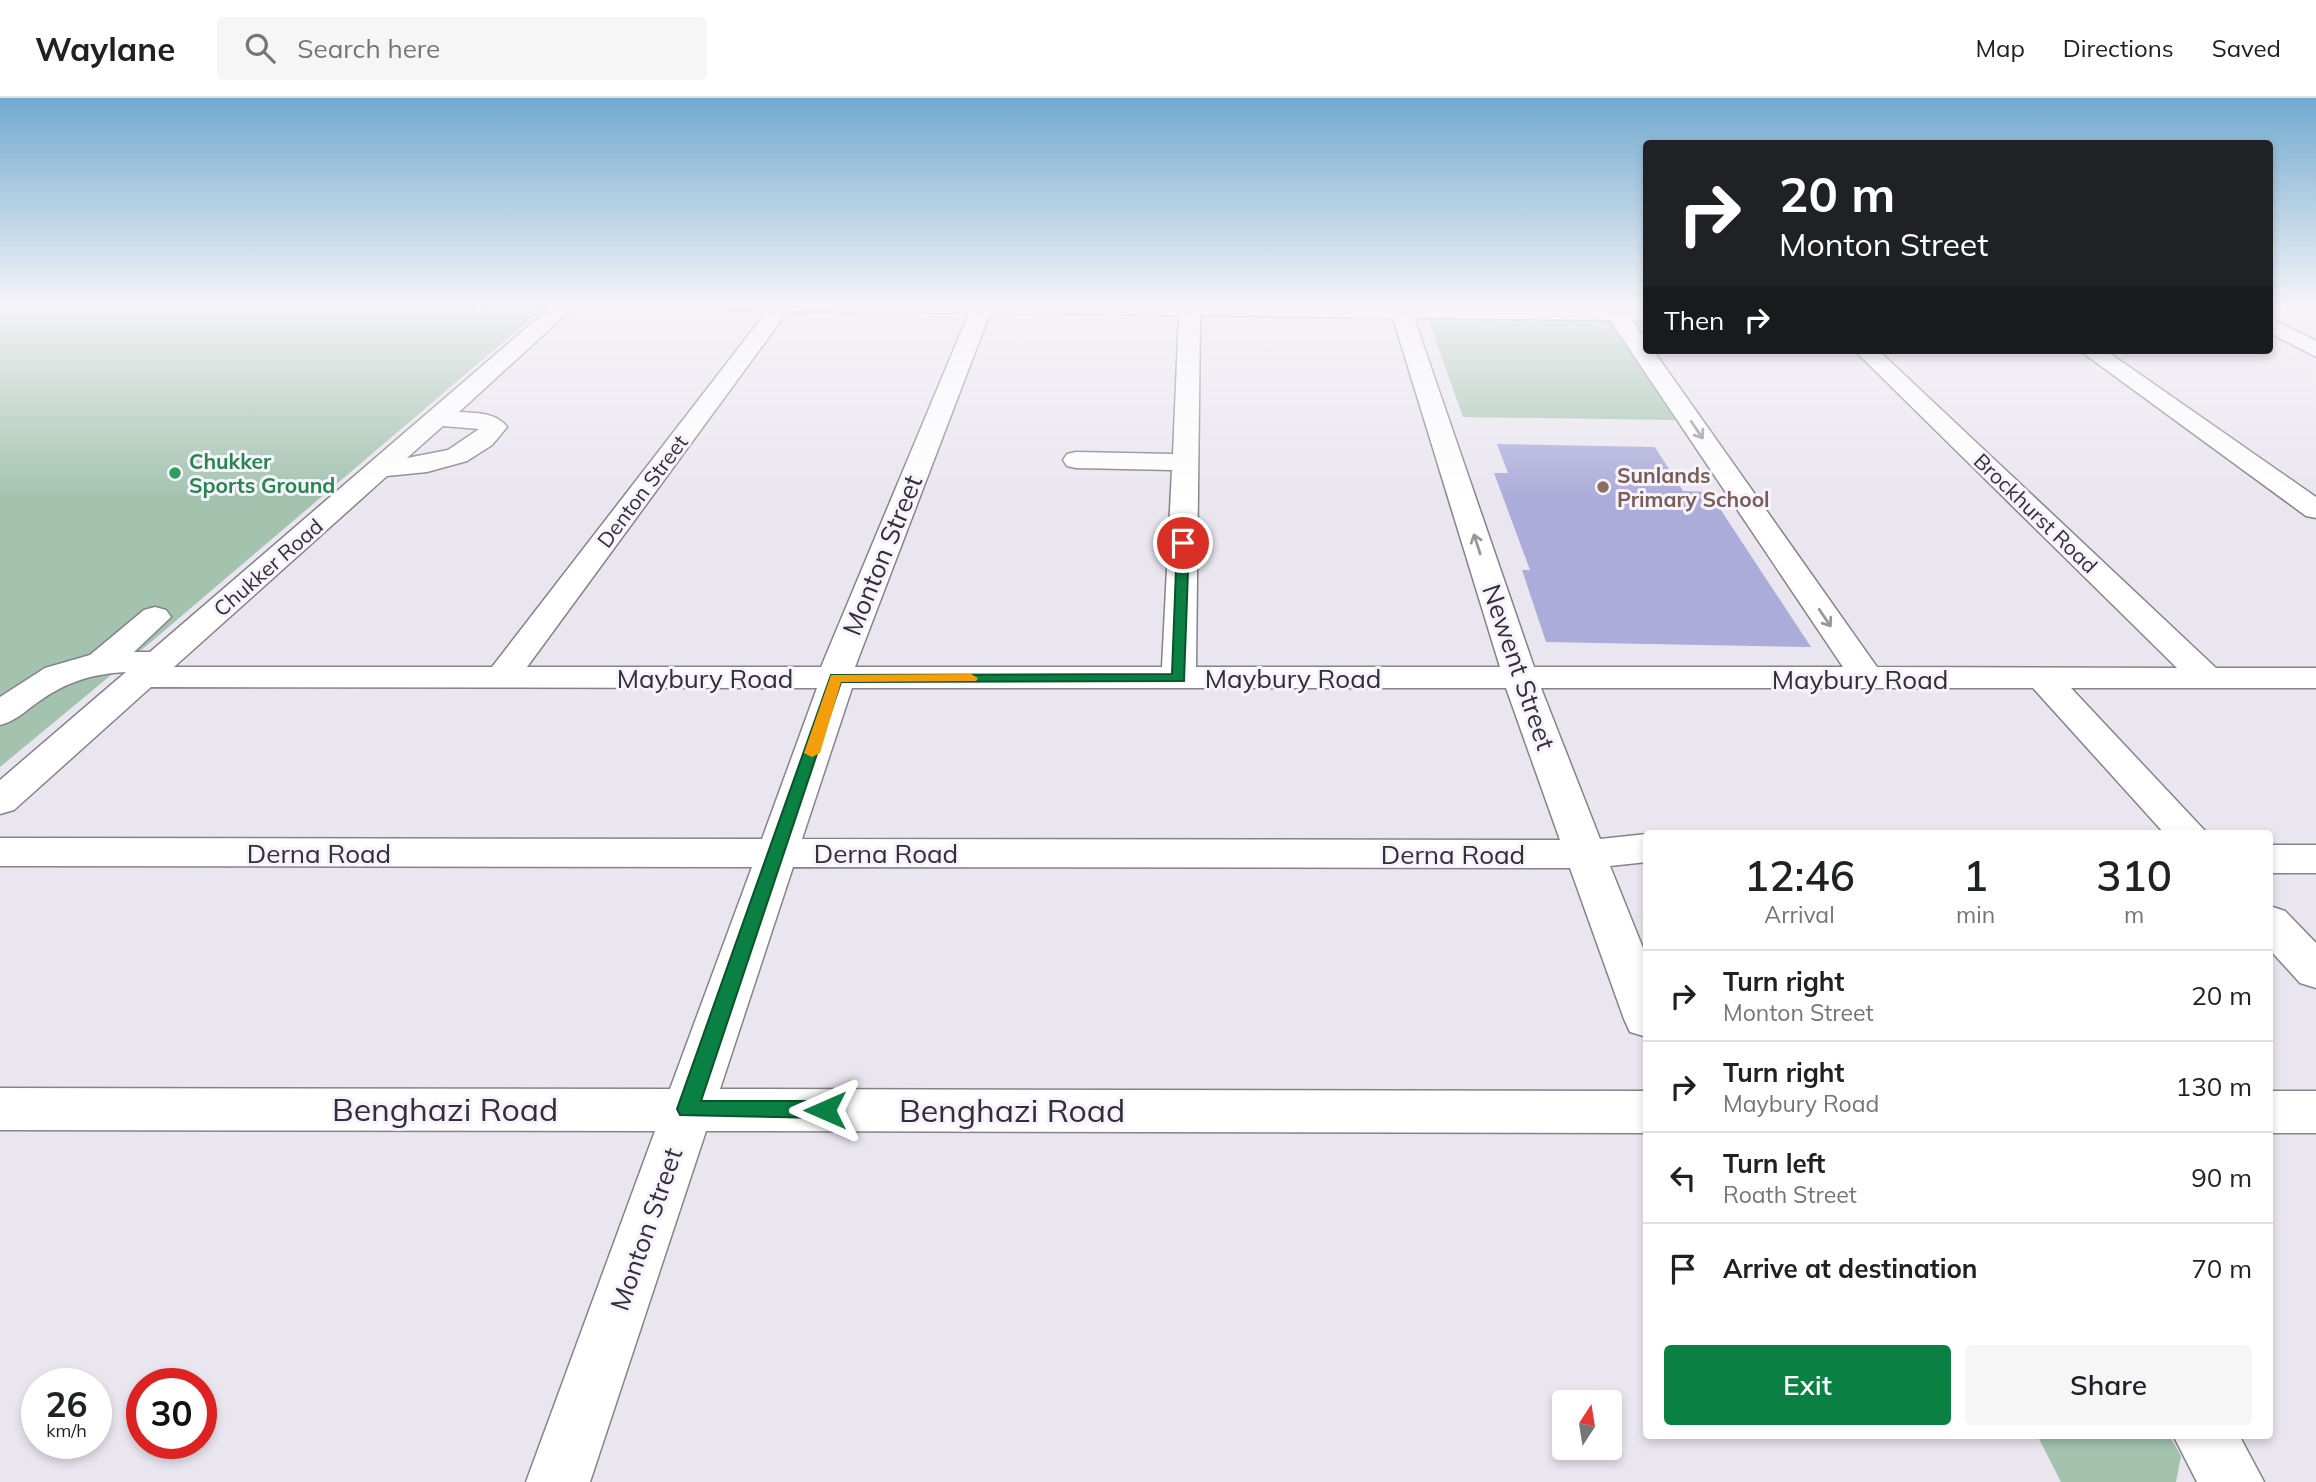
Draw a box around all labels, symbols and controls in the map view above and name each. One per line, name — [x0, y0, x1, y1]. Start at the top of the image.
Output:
search box — [217, 17, 707, 80]
text: Waylane — [35, 28, 175, 69]
icon: search — [241, 29, 279, 67]
text: Search here — [297, 32, 440, 65]
text: Map — [1975, 33, 2025, 63]
text: Directions — [2063, 33, 2174, 63]
text: Saved — [2212, 33, 2281, 63]
text: 20 m — [1779, 163, 1895, 224]
icon: right — [1664, 168, 1755, 259]
text: Monton Street — [1779, 224, 1988, 264]
icon: right — [1738, 301, 1776, 339]
text: Then — [1664, 304, 1724, 337]
one-way arrow — [1690, 420, 1704, 439]
street label: Denton Street — [591, 429, 693, 553]
place label: Chukker Sports Ground — [189, 448, 335, 498]
street label: Brockhurst Road — [1969, 448, 2103, 578]
place label: Sunlands Primary School — [1617, 462, 1770, 512]
marker: Chukker Sports Ground — [167, 465, 183, 481]
street label: Monton Street — [835, 470, 929, 640]
marker: Sunlands Primary School — [1595, 479, 1611, 495]
street label: Chukker Road — [208, 513, 328, 621]
pin — [1153, 513, 1213, 573]
icon: arrive — [1164, 524, 1202, 562]
one-way arrow — [1469, 533, 1482, 555]
street label: Newent Street — [1475, 580, 1563, 754]
one-way arrow — [1818, 607, 1832, 627]
street label: Maybury Road — [617, 662, 793, 695]
street label: Maybury Road — [1205, 662, 1381, 695]
street label: Maybury Road — [1772, 663, 1948, 696]
street label: Derna Road — [247, 837, 391, 870]
street label: Derna Road — [814, 837, 958, 870]
street label: Derna Road — [1381, 838, 1525, 871]
text: 12:46 — [1744, 849, 1855, 902]
text: 1 — [1963, 849, 1988, 902]
text: 310 — [2096, 849, 2172, 902]
text: Arrival — [1764, 900, 1835, 929]
text: min — [1956, 900, 1995, 929]
text: m — [2124, 900, 2144, 929]
text: Turn right — [1723, 965, 1844, 998]
icon: right — [1664, 977, 1702, 1015]
text: 20 m — [2191, 979, 2252, 1012]
text: Monton Street — [1723, 998, 1874, 1027]
text: Turn right — [1723, 1056, 1844, 1089]
icon: right — [1664, 1068, 1702, 1106]
text: 130 m — [2176, 1070, 2252, 1103]
position arrow — [788, 1073, 862, 1147]
street label: Benghazi Road — [332, 1089, 558, 1129]
text: Maybury Road — [1723, 1089, 1879, 1118]
street label: Benghazi Road — [899, 1090, 1125, 1130]
street label: Monton Street — [603, 1143, 689, 1315]
text: Turn left — [1723, 1147, 1825, 1180]
icon: left — [1664, 1159, 1702, 1197]
text: 90 m — [2191, 1161, 2252, 1194]
text: Roath Street — [1723, 1180, 1857, 1209]
icon: arrive — [1664, 1250, 1702, 1288]
text: Arrive at destination — [1723, 1252, 1978, 1285]
text: 70 m — [2191, 1252, 2252, 1285]
button: Exit — [1664, 1345, 1951, 1425]
button: Share — [1965, 1345, 2252, 1425]
speed limit sign: 30 — [126, 1368, 217, 1459]
text: 26 — [45, 1382, 88, 1426]
north arrow — [1552, 1390, 1622, 1460]
map controls — [1552, 1390, 1622, 1460]
text: km/h — [46, 1419, 87, 1442]

